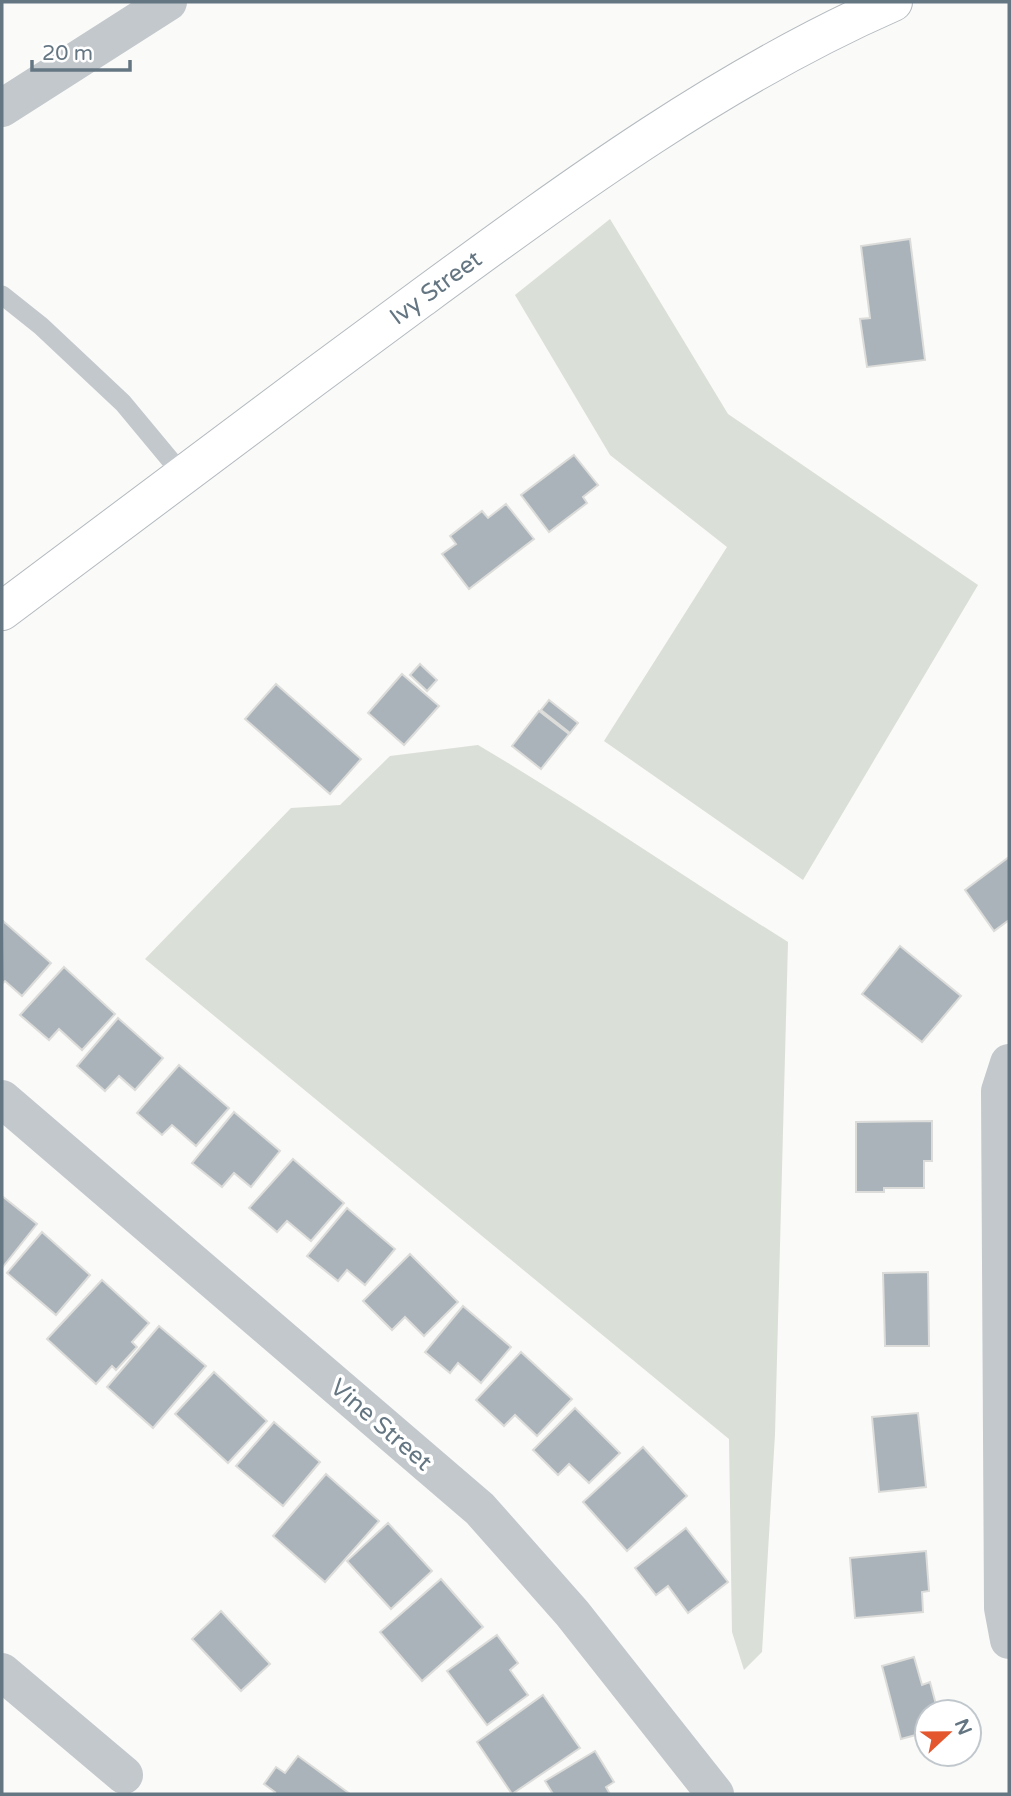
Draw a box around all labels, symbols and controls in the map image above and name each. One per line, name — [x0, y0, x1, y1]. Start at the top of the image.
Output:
scale bar — [32, 28, 130, 72]
text: 20 m — [42, 41, 93, 66]
street label: Ivy Street — [384, 244, 487, 331]
street label: Vine Street — [324, 1373, 438, 1477]
north arrow — [913, 1698, 983, 1768]
text: N — [950, 1716, 976, 1738]

